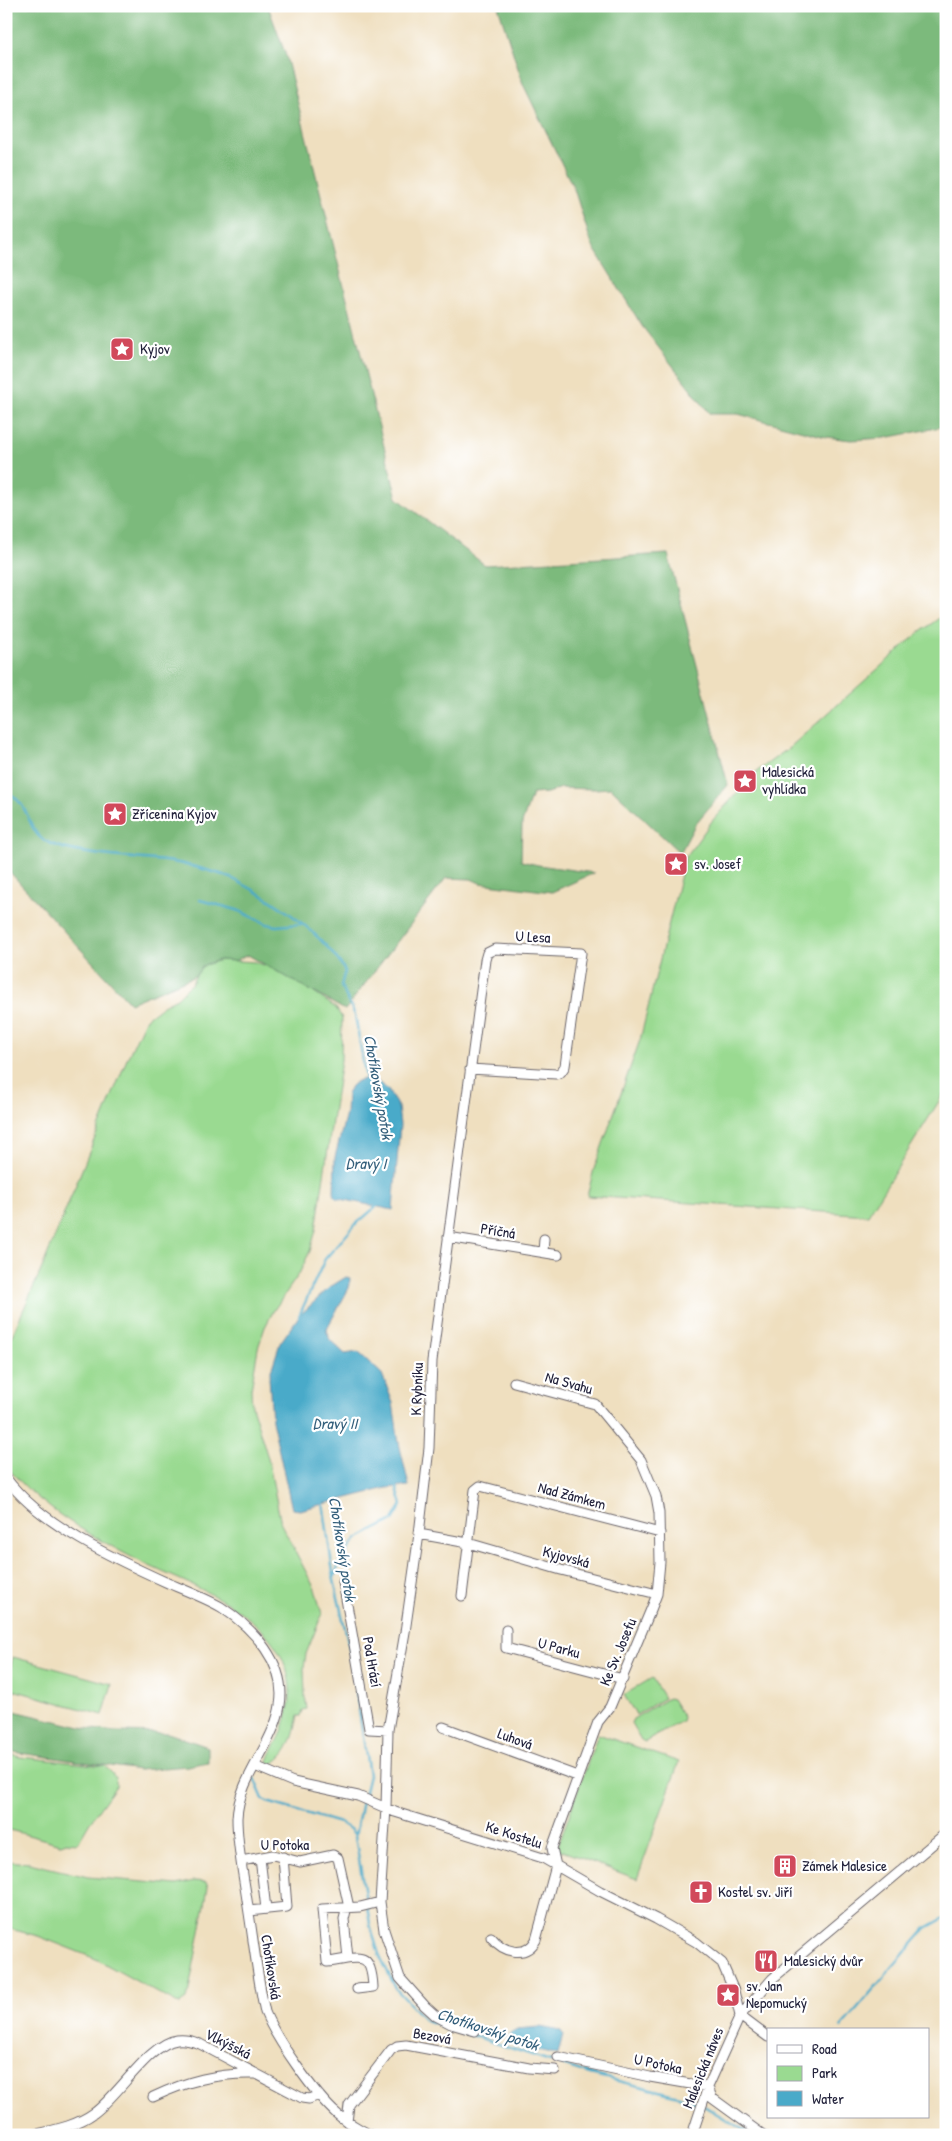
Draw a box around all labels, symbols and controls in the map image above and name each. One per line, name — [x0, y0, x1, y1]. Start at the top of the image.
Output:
place icon: Kyjov — [109, 336, 135, 362]
place label: Kyjov — [140, 338, 170, 359]
place label: Malesická vyhlídka — [762, 761, 814, 799]
place icon: Malesická vyhlídka — [732, 768, 758, 794]
place icon: Zřícenina Kyjov — [102, 801, 128, 827]
place label: Zřícenina Kyjov — [132, 803, 217, 824]
place icon: sv. Josef — [663, 851, 689, 877]
place label: sv. Josef — [694, 853, 742, 874]
street label: U Lesa — [515, 925, 551, 948]
water label: Chotíkovský potok — [359, 1033, 399, 1142]
water label: Dravý I — [346, 1152, 389, 1174]
street label: Příčná — [479, 1217, 517, 1244]
street label: K Rybníku — [405, 1362, 428, 1416]
street label: Na Svahu — [543, 1366, 595, 1399]
water label: Dravý II — [313, 1412, 359, 1434]
street label: Nad Zámkem — [536, 1476, 608, 1515]
water label: Chotíkovský potok — [324, 1495, 362, 1604]
street label: Kyjovská — [540, 1540, 592, 1573]
street label: Ke Sv. Josefu — [594, 1615, 641, 1689]
street label: U Parku — [536, 1632, 583, 1663]
street label: Pod Hrází — [358, 1635, 387, 1689]
street label: Luhová — [495, 1723, 536, 1755]
street label: Ke Kostelu — [483, 1816, 545, 1853]
street label: U Potoka — [261, 1834, 309, 1855]
building icon: Zámek Malesice — [772, 1853, 798, 1879]
place label: Zámek Malesice — [802, 1855, 887, 1876]
church icon: Kostel sv. Jiří — [688, 1879, 714, 1905]
place label: Kostel sv. Jiří — [718, 1881, 793, 1902]
street label: Chotíkovská — [256, 1933, 287, 2001]
restaurant icon: Malesický dvůr — [753, 1948, 779, 1974]
place label: Malesický dvůr — [784, 1950, 864, 1971]
place label: sv. Jan Nepomucký — [746, 1975, 807, 2013]
place icon: sv. Jan Nepomucký — [715, 1982, 741, 2008]
water label: Chotíkovský potok — [434, 2002, 543, 2056]
street label: Bezová — [412, 2022, 453, 2049]
street label: Vlkýšská — [202, 2023, 255, 2064]
street label: Malesická náves — [677, 2024, 728, 2111]
legend — [767, 2028, 930, 2118]
text: Road — [812, 2038, 837, 2059]
street label: U Potoka — [632, 2048, 684, 2079]
text: Park — [812, 2062, 837, 2083]
text: Water — [812, 2088, 844, 2109]

